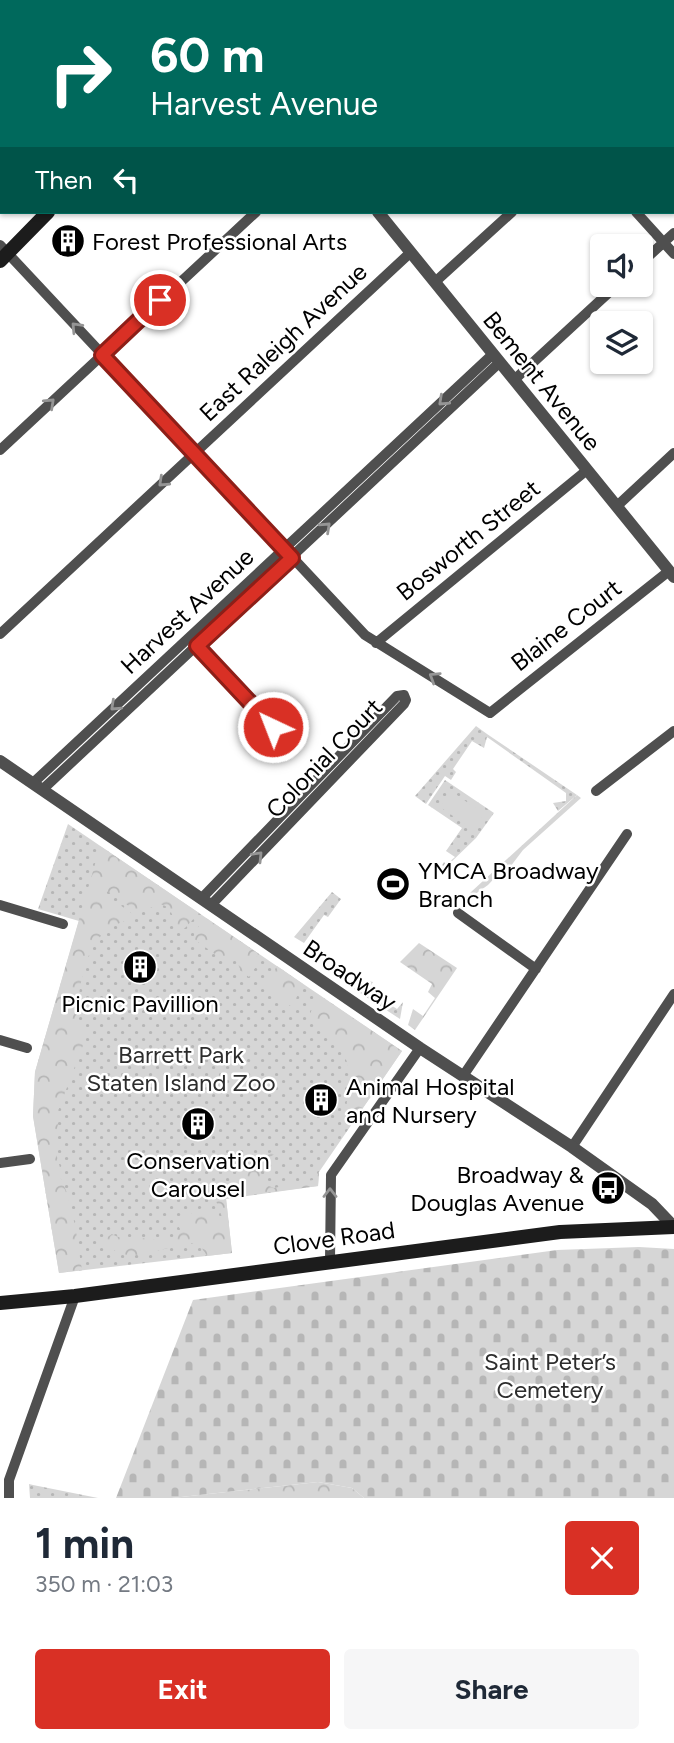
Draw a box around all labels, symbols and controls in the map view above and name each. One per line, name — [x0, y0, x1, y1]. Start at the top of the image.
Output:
text: 60 m — [150, 25, 265, 84]
icon: right — [35, 28, 126, 119]
text: Harvest Avenue — [150, 85, 378, 123]
icon: left — [107, 161, 145, 199]
text: Then — [35, 164, 93, 196]
building icon: Forest Professional Arts — [49, 222, 87, 260]
place label: Forest Professional Arts — [92, 227, 347, 256]
map controls — [590, 234, 653, 374]
button: sound — [590, 234, 653, 297]
street label: East Raleigh Avenue — [193, 257, 373, 427]
pin — [130, 270, 190, 330]
icon: arrive — [141, 281, 179, 319]
street label: Bement Avenue — [477, 305, 607, 457]
button: layers — [590, 311, 653, 374]
one-way arrow — [72, 322, 84, 335]
one-way arrow — [438, 392, 451, 405]
one-way arrow — [42, 399, 55, 411]
street label: Bosworth Street — [391, 473, 545, 607]
one-way arrow — [158, 474, 171, 487]
one-way arrow — [318, 522, 331, 535]
street label: Harvest Avenue — [115, 542, 259, 680]
street label: Blaine Court — [505, 573, 627, 677]
one-way arrow — [428, 672, 441, 685]
position arrow — [236, 690, 310, 764]
street label: Colonial Court — [260, 692, 388, 824]
one-way arrow — [111, 698, 124, 710]
one-way arrow — [250, 851, 263, 864]
place label: YMCA Broadway Branch — [418, 856, 599, 913]
sports icon: YMCA Broadway Branch — [374, 865, 412, 903]
street label: Broadway — [298, 933, 402, 1017]
building icon: Picnic Pavillion — [121, 948, 159, 986]
place label: Picnic Pavillion — [61, 989, 219, 1018]
park label: Barrett Park Staten Island Zoo — [86, 1040, 276, 1097]
place label: Animal Hospital and Nursery — [346, 1072, 515, 1129]
building icon: Animal Hospital and Nursery — [302, 1081, 340, 1119]
building icon: Conservation Carousel — [179, 1105, 217, 1143]
place label: Conservation Carousel — [126, 1146, 270, 1203]
place label: Broadway & Douglas Avenue — [410, 1160, 585, 1217]
bus stop icon: Broadway & Douglas Avenue — [589, 1169, 627, 1207]
one-way arrow — [323, 1187, 338, 1198]
street label: Clove Road — [271, 1215, 397, 1261]
park label: Saint Peter’s Cemetery — [484, 1347, 616, 1404]
text: 1 min — [35, 1518, 134, 1569]
button: close — [565, 1521, 639, 1595]
text: 350 m · 21:03 — [35, 1570, 173, 1598]
button: Exit — [35, 1649, 330, 1729]
button: Share — [344, 1649, 639, 1729]

